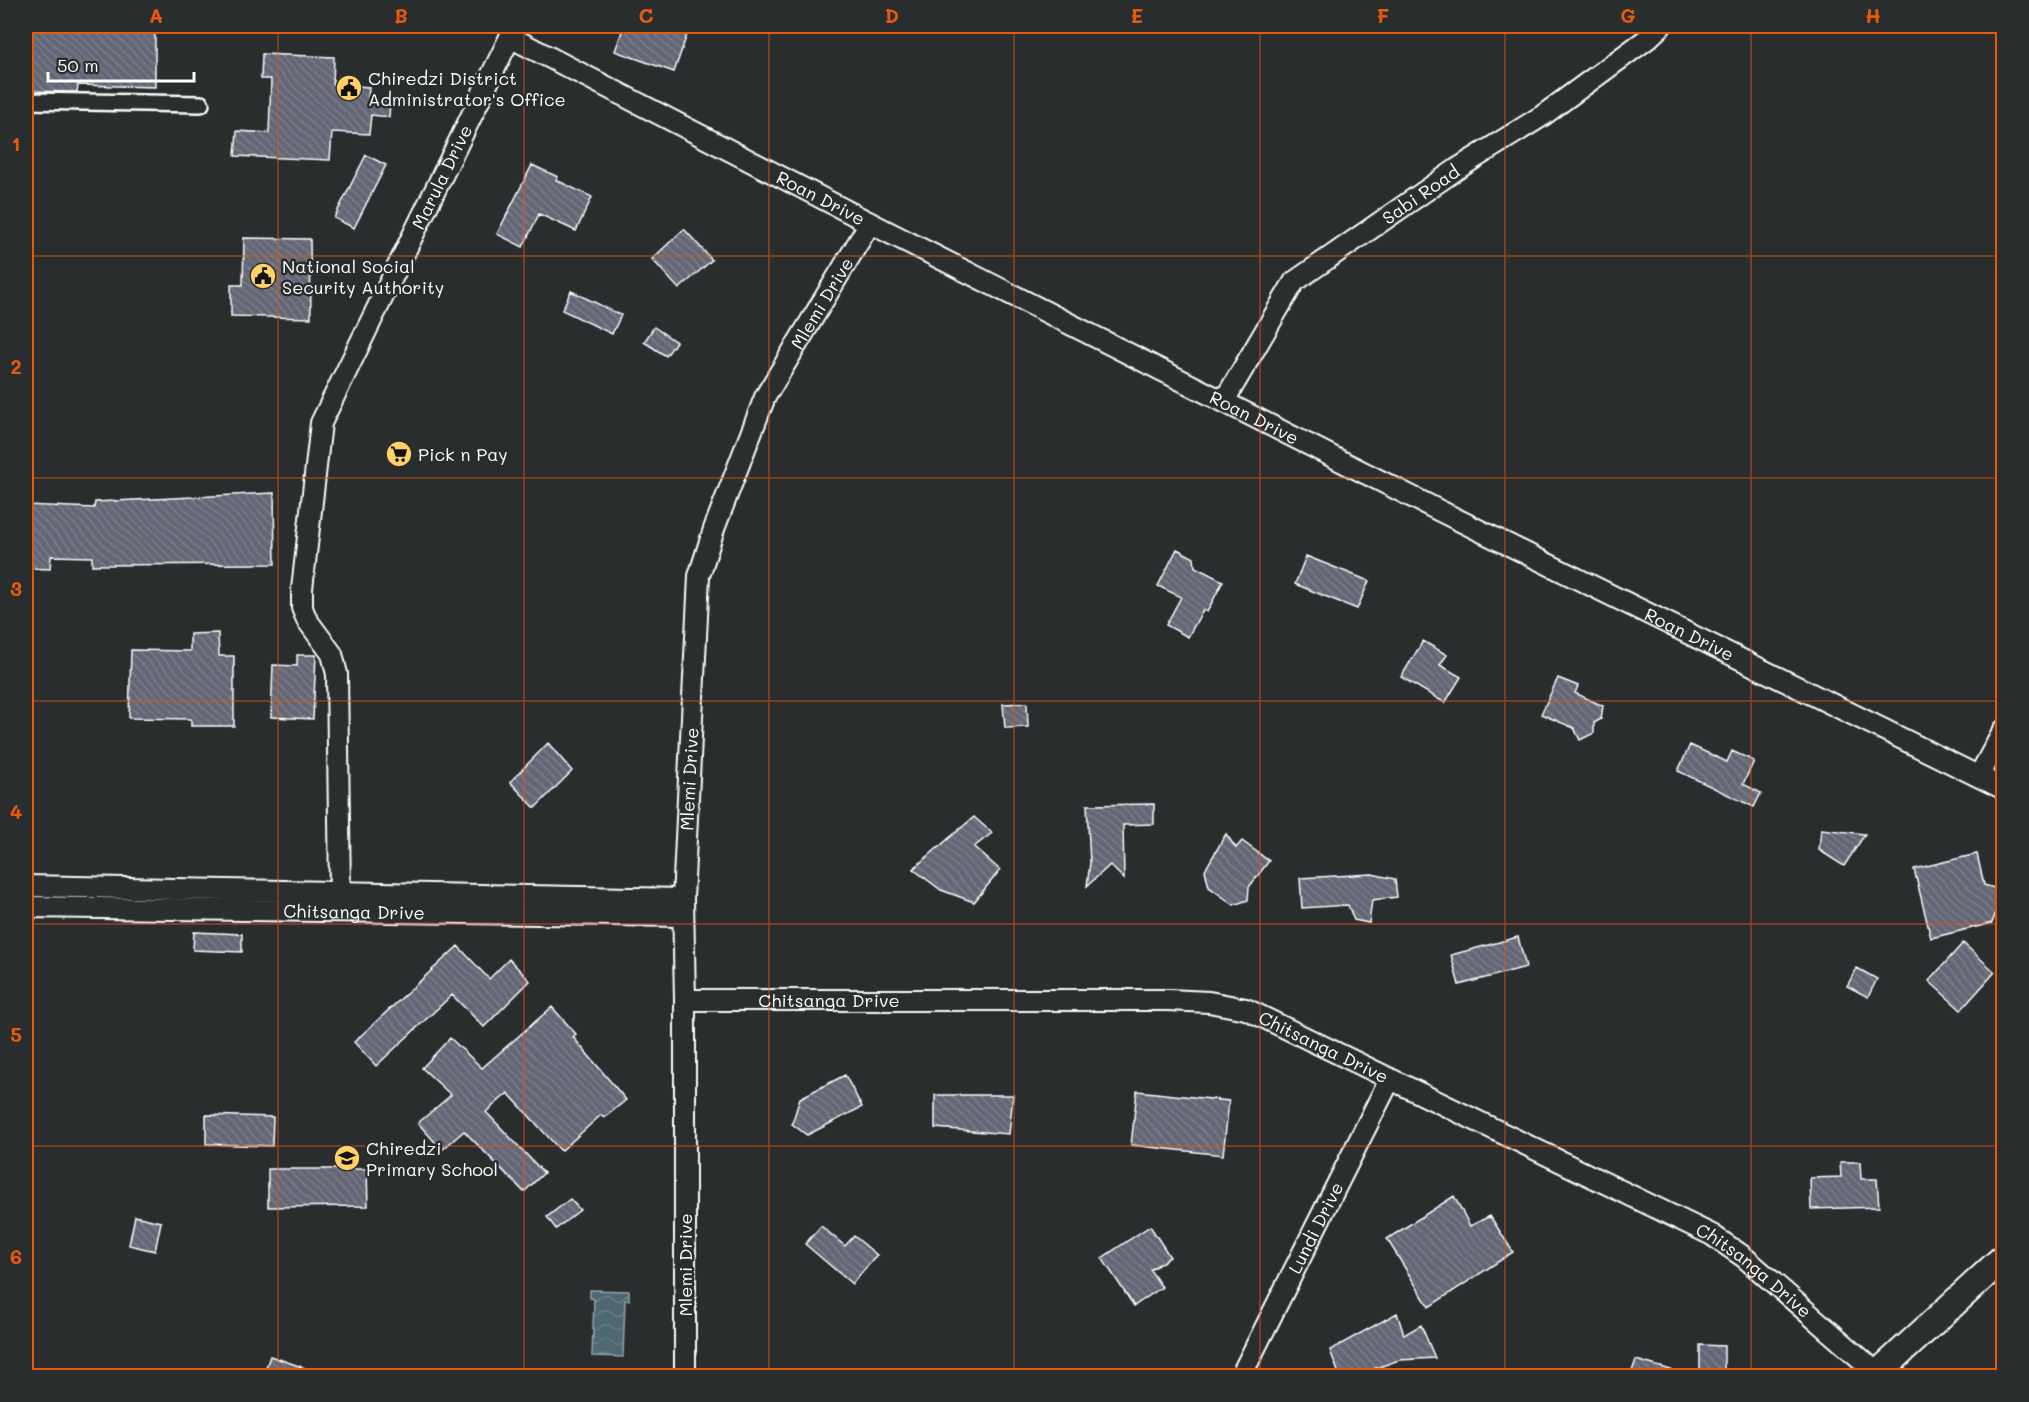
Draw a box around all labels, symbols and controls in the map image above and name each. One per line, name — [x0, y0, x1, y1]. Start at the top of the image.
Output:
text: A — [149, 2, 163, 28]
text: B — [394, 2, 408, 28]
text: C — [639, 2, 654, 28]
text: D — [885, 2, 899, 28]
text: E — [1131, 2, 1143, 28]
text: F — [1377, 2, 1390, 28]
text: G — [1620, 2, 1636, 28]
text: H — [1865, 2, 1881, 28]
scale bar — [48, 45, 194, 83]
text: 50 m — [57, 53, 99, 77]
place label: Chiredzi District Administrator's Office — [368, 66, 566, 111]
public building icon: Chiredzi District Administrator's Office — [334, 73, 364, 103]
street label: Marula Drive — [406, 121, 477, 233]
text: 1 — [12, 130, 20, 156]
street label: Sabi Road — [1377, 159, 1464, 230]
street label: Roan Drive — [772, 165, 869, 231]
street label: Mlemi Drive — [785, 253, 859, 353]
place label: National Social Security Authority — [282, 254, 444, 299]
public building icon: National Social Security Authority — [248, 261, 278, 291]
text: 2 — [10, 353, 22, 379]
street label: Roan Drive — [1206, 385, 1303, 450]
supermarket icon: Pick n Pay — [384, 439, 414, 469]
place label: Pick n Pay — [418, 442, 508, 466]
text: 3 — [10, 575, 22, 601]
street label: Roan Drive — [1641, 602, 1738, 666]
street label: Mlemi Drive — [674, 727, 703, 831]
text: 4 — [10, 798, 23, 824]
street label: Chitsanga Drive — [283, 899, 425, 924]
street label: Chitsanga Drive — [758, 988, 900, 1012]
street label: Chitsanga Drive — [1255, 1005, 1393, 1088]
text: 5 — [10, 1021, 22, 1047]
place label: Chiredzi Primary School — [366, 1136, 498, 1181]
school or university icon: Chiredzi Primary School — [332, 1143, 362, 1173]
street label: Lundi Drive — [1282, 1178, 1349, 1278]
street label: Mlemi Drive — [673, 1213, 697, 1317]
street label: Chitsanga Drive — [1692, 1217, 1817, 1323]
text: 6 — [10, 1243, 22, 1269]

